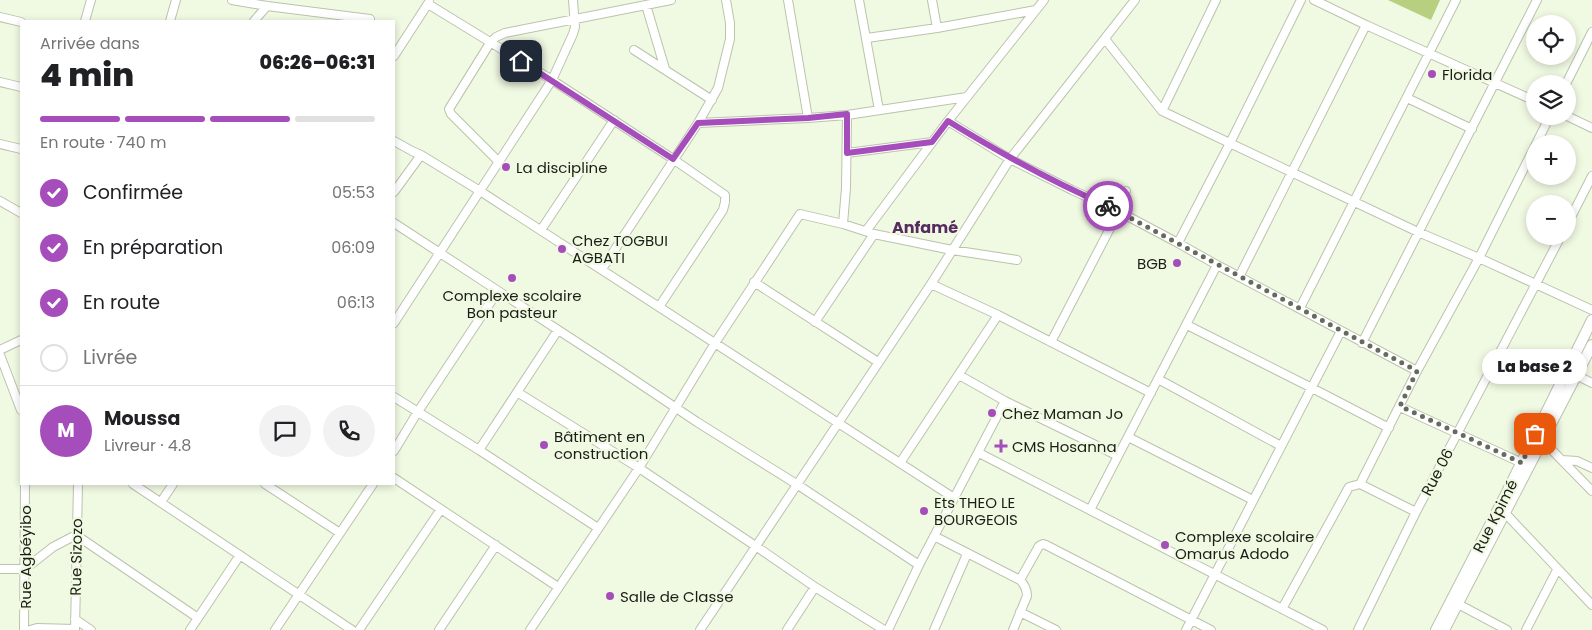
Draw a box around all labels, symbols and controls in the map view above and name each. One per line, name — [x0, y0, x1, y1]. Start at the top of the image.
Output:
map controls — [1526, 15, 1576, 245]
button: locate — [1526, 15, 1576, 65]
text: Arrivée dans — [40, 32, 140, 55]
pin — [500, 40, 542, 82]
icon: home — [507, 47, 535, 75]
text: 06:26–06:31 — [260, 49, 375, 76]
text: 4 min — [40, 52, 134, 97]
place label: Florida — [1442, 64, 1492, 85]
marker: Florida — [1426, 68, 1438, 80]
button: layers — [1526, 75, 1576, 125]
text: En route · 740 m — [40, 131, 166, 154]
button: + — [1526, 135, 1576, 185]
place label: La discipline — [516, 157, 608, 178]
marker: La discipline — [500, 161, 512, 173]
icon: check — [40, 179, 68, 207]
text: Confirmée — [83, 179, 183, 206]
text: 05:53 — [332, 181, 375, 204]
courier — [1083, 181, 1133, 231]
icon: bike — [1094, 192, 1122, 220]
button: − — [1526, 195, 1576, 245]
district label: Anfamé — [892, 216, 958, 239]
place label: Chez TOGBUI AGBATI — [572, 230, 668, 268]
icon: check — [40, 234, 68, 262]
text: En préparation — [83, 234, 223, 261]
text: 06:09 — [331, 236, 375, 259]
marker: Chez TOGBUI AGBATI — [556, 243, 568, 255]
place label: BGB — [1137, 253, 1167, 274]
marker: BGB — [1171, 257, 1183, 269]
marker: Complexe scolaire Bon pasteur — [506, 272, 518, 284]
place label: Complexe scolaire Bon pasteur — [442, 285, 582, 323]
icon: check — [40, 289, 68, 317]
text: En route — [83, 289, 160, 316]
text: 06:13 — [337, 291, 375, 314]
text: Livrée — [83, 344, 137, 371]
callout: La base 2 — [1482, 349, 1588, 384]
text: La base 2 — [1497, 355, 1572, 378]
place label: Chez Maman Jo — [1002, 403, 1123, 424]
text: Moussa — [104, 405, 180, 432]
button: chat — [259, 405, 311, 457]
button: phone — [323, 405, 375, 457]
marker: Chez Maman Jo — [986, 407, 998, 419]
pin — [1514, 413, 1556, 455]
text: M — [57, 417, 75, 444]
icon: bag — [1521, 420, 1549, 448]
place label: Bâtiment en construction — [554, 426, 648, 464]
text: Livreur · 4.8 — [104, 434, 191, 457]
place label: CMS Hosanna — [1012, 436, 1117, 457]
marker: Bâtiment en construction — [538, 439, 550, 451]
marker: CMS Hosanna — [994, 439, 1008, 453]
street label: Rue 06 — [1416, 445, 1458, 499]
street label: Rue Kpimé — [1468, 476, 1522, 556]
place label: Ets THEO LE BOURGEOIS — [934, 492, 1018, 530]
street label: Rue Agbéyibo — [15, 505, 36, 609]
marker: Ets THEO LE BOURGEOIS — [918, 505, 930, 517]
street label: Rue Sizozo — [65, 518, 87, 596]
place label: Complexe scolaire Omarus Adodo — [1175, 526, 1314, 564]
marker: Complexe scolaire Omarus Adodo — [1159, 539, 1171, 551]
place label: Salle de Classe — [620, 586, 733, 607]
marker: Salle de Classe — [604, 590, 616, 602]

